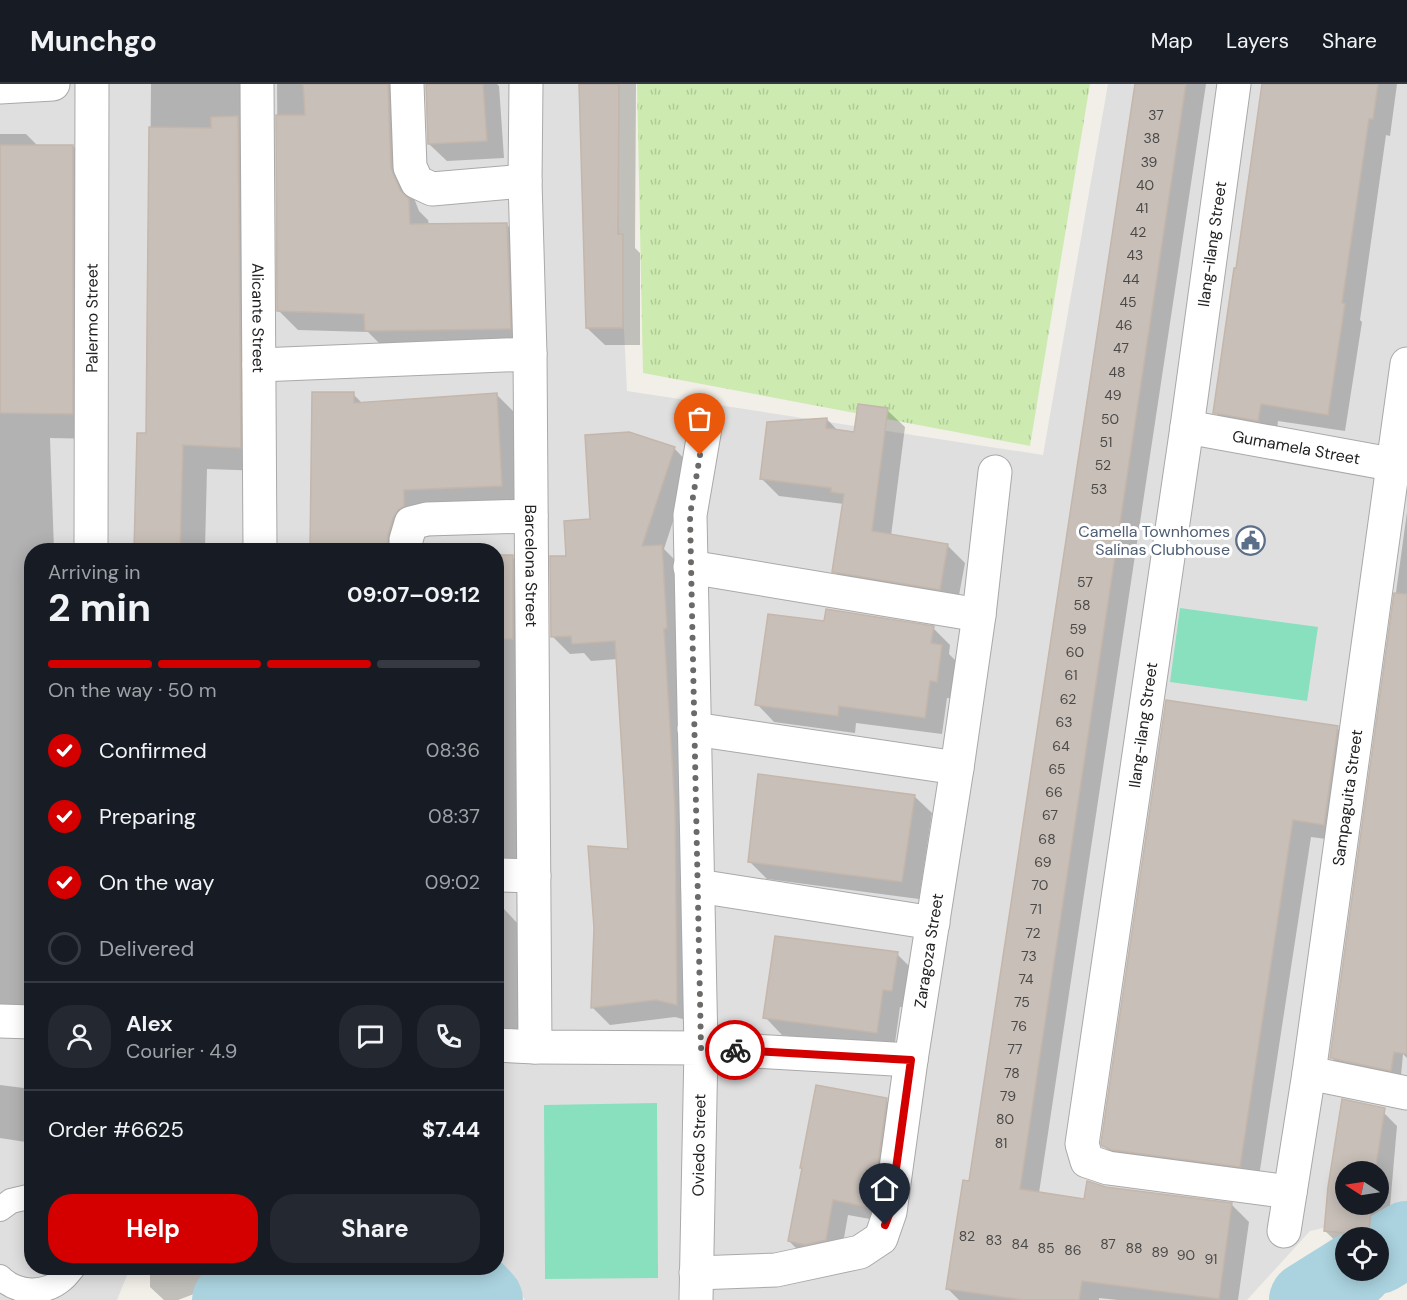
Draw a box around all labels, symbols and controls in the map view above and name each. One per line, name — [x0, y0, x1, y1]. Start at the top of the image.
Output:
text: Munchgo — [30, 23, 157, 60]
text: Map — [1151, 27, 1193, 55]
text: Layers — [1226, 27, 1289, 55]
text: Share — [1322, 27, 1377, 55]
house number: 37 — [1148, 106, 1164, 124]
house number: 38 — [1144, 129, 1160, 147]
house number: 39 — [1141, 153, 1158, 171]
house number: 40 — [1136, 176, 1154, 194]
street label: Ilang-ilang Street — [1193, 180, 1231, 308]
house number: 41 — [1136, 199, 1148, 217]
house number: 42 — [1130, 223, 1146, 241]
house number: 43 — [1127, 246, 1143, 264]
street label: Palermo Street — [81, 263, 102, 373]
street label: Alicante Street — [248, 263, 269, 373]
house number: 44 — [1123, 270, 1140, 288]
house number: 45 — [1119, 293, 1137, 311]
house number: 46 — [1115, 316, 1133, 334]
house number: 47 — [1113, 339, 1129, 357]
house number: 48 — [1108, 363, 1126, 381]
house number: 49 — [1104, 386, 1122, 404]
pin — [674, 393, 725, 455]
icon: bag — [683, 402, 716, 435]
house number: 50 — [1101, 410, 1119, 428]
street label: Gumamela Street — [1231, 425, 1362, 469]
house number: 51 — [1100, 433, 1112, 451]
house number: 52 — [1095, 456, 1111, 474]
house number: 53 — [1091, 480, 1107, 498]
street label: Barcelona Street — [521, 504, 542, 627]
place label: Camella Townhomes Salinas Clubhouse — [1078, 521, 1230, 560]
public building icon: Camella Townhomes Salinas Clubhouse — [1235, 524, 1267, 556]
text: Arriving in — [48, 559, 140, 585]
house number: 57 — [1077, 573, 1093, 591]
text: 09:07–09:12 — [347, 580, 480, 609]
text: 2 min — [48, 582, 151, 633]
house number: 58 — [1073, 596, 1091, 614]
house number: 59 — [1070, 620, 1087, 638]
house number: 60 — [1066, 643, 1084, 661]
street label: Ilang-ilang Street — [1124, 661, 1162, 789]
house number: 61 — [1064, 666, 1078, 684]
text: On the way · 50 m — [48, 677, 217, 703]
house number: 62 — [1060, 690, 1076, 708]
house number: 63 — [1055, 713, 1073, 731]
street label: Sampaguita Street — [1327, 728, 1367, 867]
icon: check — [48, 734, 81, 767]
text: Confirmed — [99, 736, 207, 765]
text: 08:36 — [426, 737, 480, 763]
house number: 64 — [1052, 737, 1070, 755]
house number: 65 — [1048, 760, 1066, 778]
house number: 66 — [1045, 783, 1063, 801]
icon: check — [48, 800, 81, 833]
text: Preparing — [99, 802, 196, 831]
text: 08:37 — [428, 803, 480, 829]
house number: 67 — [1042, 806, 1058, 824]
house number: 68 — [1038, 830, 1056, 848]
house number: 69 — [1034, 853, 1052, 871]
icon: check — [48, 866, 81, 899]
text: On the way — [99, 868, 214, 897]
text: 09:02 — [425, 869, 480, 895]
house number: 70 — [1032, 876, 1048, 894]
street label: Zaragoza Street — [909, 892, 948, 1009]
house number: 71 — [1030, 900, 1042, 918]
house number: 72 — [1025, 924, 1041, 942]
text: Delivered — [99, 934, 194, 963]
house number: 73 — [1021, 947, 1037, 965]
house number: 74 — [1018, 970, 1034, 988]
house number: 75 — [1014, 993, 1030, 1011]
button: person — [48, 1005, 111, 1068]
button: chat — [339, 1005, 402, 1068]
button: phone — [417, 1005, 480, 1068]
text: Alex — [126, 1009, 173, 1038]
house number: 76 — [1011, 1017, 1027, 1035]
courier — [705, 1020, 765, 1080]
icon: bike — [719, 1034, 752, 1067]
text: Courier · 4.9 — [126, 1038, 237, 1064]
house number: 77 — [1008, 1040, 1022, 1058]
house number: 78 — [1004, 1064, 1020, 1082]
house number: 79 — [1000, 1087, 1016, 1105]
street label: Oviedo Street — [688, 1093, 710, 1197]
house number: 80 — [996, 1110, 1014, 1128]
text: Order #6625 — [48, 1115, 184, 1144]
text: $7.44 — [422, 1115, 480, 1144]
house number: 81 — [995, 1134, 1007, 1152]
north arrow — [1335, 1161, 1389, 1215]
map controls — [1335, 1161, 1389, 1281]
pin — [859, 1163, 910, 1225]
icon: home — [868, 1172, 901, 1205]
button: Help — [48, 1194, 258, 1263]
button: Share — [270, 1194, 480, 1263]
house number: 82 — [959, 1227, 975, 1245]
button: locate — [1335, 1227, 1389, 1281]
house number: 83 — [986, 1231, 1002, 1249]
house number: 84 — [1011, 1235, 1029, 1253]
house number: 87 — [1100, 1235, 1116, 1253]
house number: 85 — [1037, 1239, 1055, 1257]
house number: 88 — [1125, 1239, 1143, 1257]
house number: 86 — [1064, 1241, 1082, 1259]
house number: 89 — [1152, 1243, 1169, 1261]
house number: 90 — [1177, 1246, 1195, 1264]
house number: 91 — [1205, 1250, 1217, 1268]

